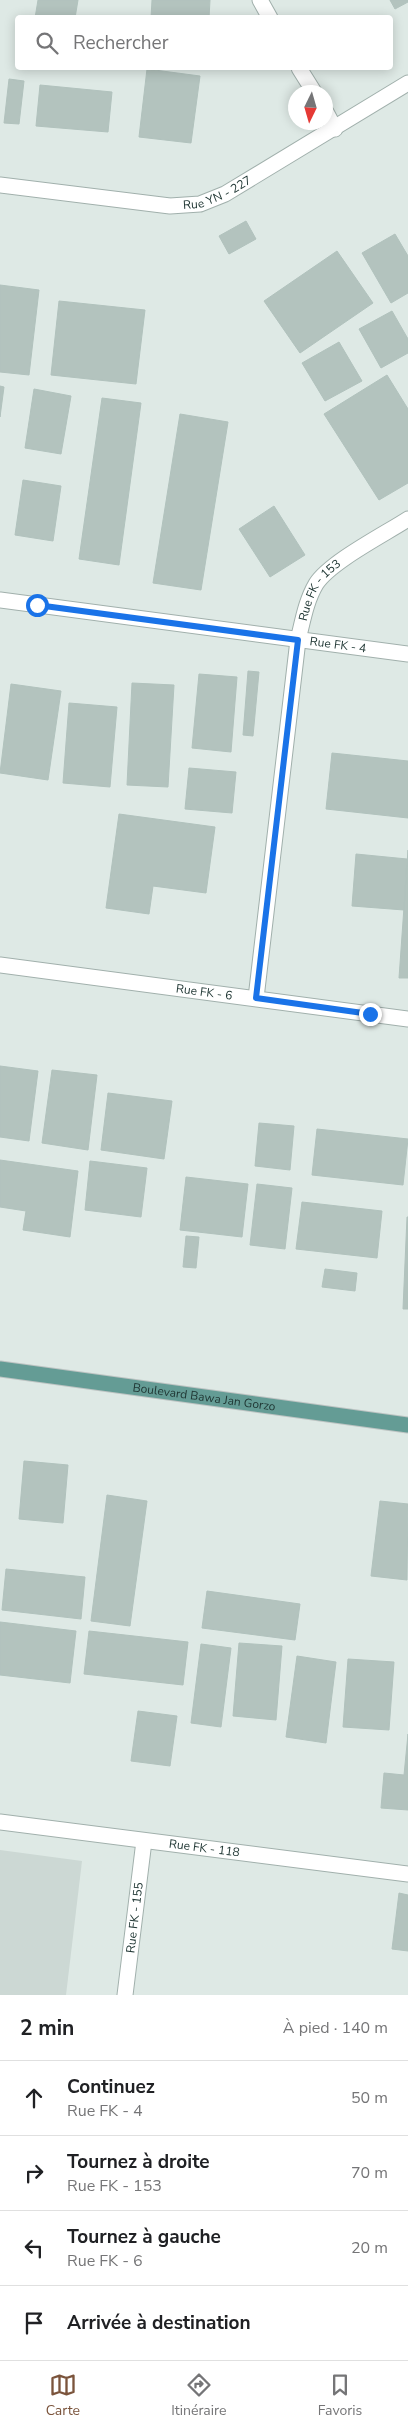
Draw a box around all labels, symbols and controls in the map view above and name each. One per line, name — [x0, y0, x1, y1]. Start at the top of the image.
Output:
search box — [15, 15, 393, 70]
icon: search — [33, 29, 61, 57]
text: Rechercher — [73, 30, 168, 56]
north arrow — [288, 85, 333, 130]
street label: Rue YN - 227 — [182, 172, 254, 213]
street label: Rue FK - 153 — [295, 556, 344, 622]
route start — [26, 594, 49, 617]
street label: Rue FK - 4 — [309, 633, 367, 656]
street label: Rue FK - 6 — [175, 980, 233, 1004]
route end — [359, 1003, 382, 1026]
street label: Boulevard Bawa Jan Gorzo — [132, 1379, 277, 1415]
street label: Rue FK - 118 — [168, 1836, 241, 1860]
street label: Rue FK - 155 — [122, 1881, 147, 1954]
text: 2 min — [20, 2014, 74, 2042]
text: À pied · 140 m — [283, 2017, 388, 2039]
text: Continuez — [67, 2074, 155, 2100]
icon: ahead — [20, 2084, 48, 2112]
text: 50 m — [351, 2087, 388, 2109]
text: Rue FK - 4 — [67, 2100, 143, 2122]
text: Tournez à droite — [67, 2149, 210, 2175]
icon: right — [20, 2159, 48, 2187]
text: 70 m — [351, 2162, 388, 2184]
text: Rue FK - 153 — [67, 2175, 162, 2197]
text: Tournez à gauche — [67, 2224, 221, 2250]
icon: left — [20, 2234, 48, 2262]
text: 20 m — [351, 2237, 388, 2259]
text: Rue FK - 6 — [67, 2250, 143, 2272]
icon: arrive — [20, 2309, 48, 2337]
text: Arrivée à destination — [67, 2310, 251, 2336]
tab: Carte — [46, 2371, 80, 2420]
tab: Itinéraire — [171, 2371, 226, 2420]
tab: Favoris — [318, 2371, 362, 2420]

